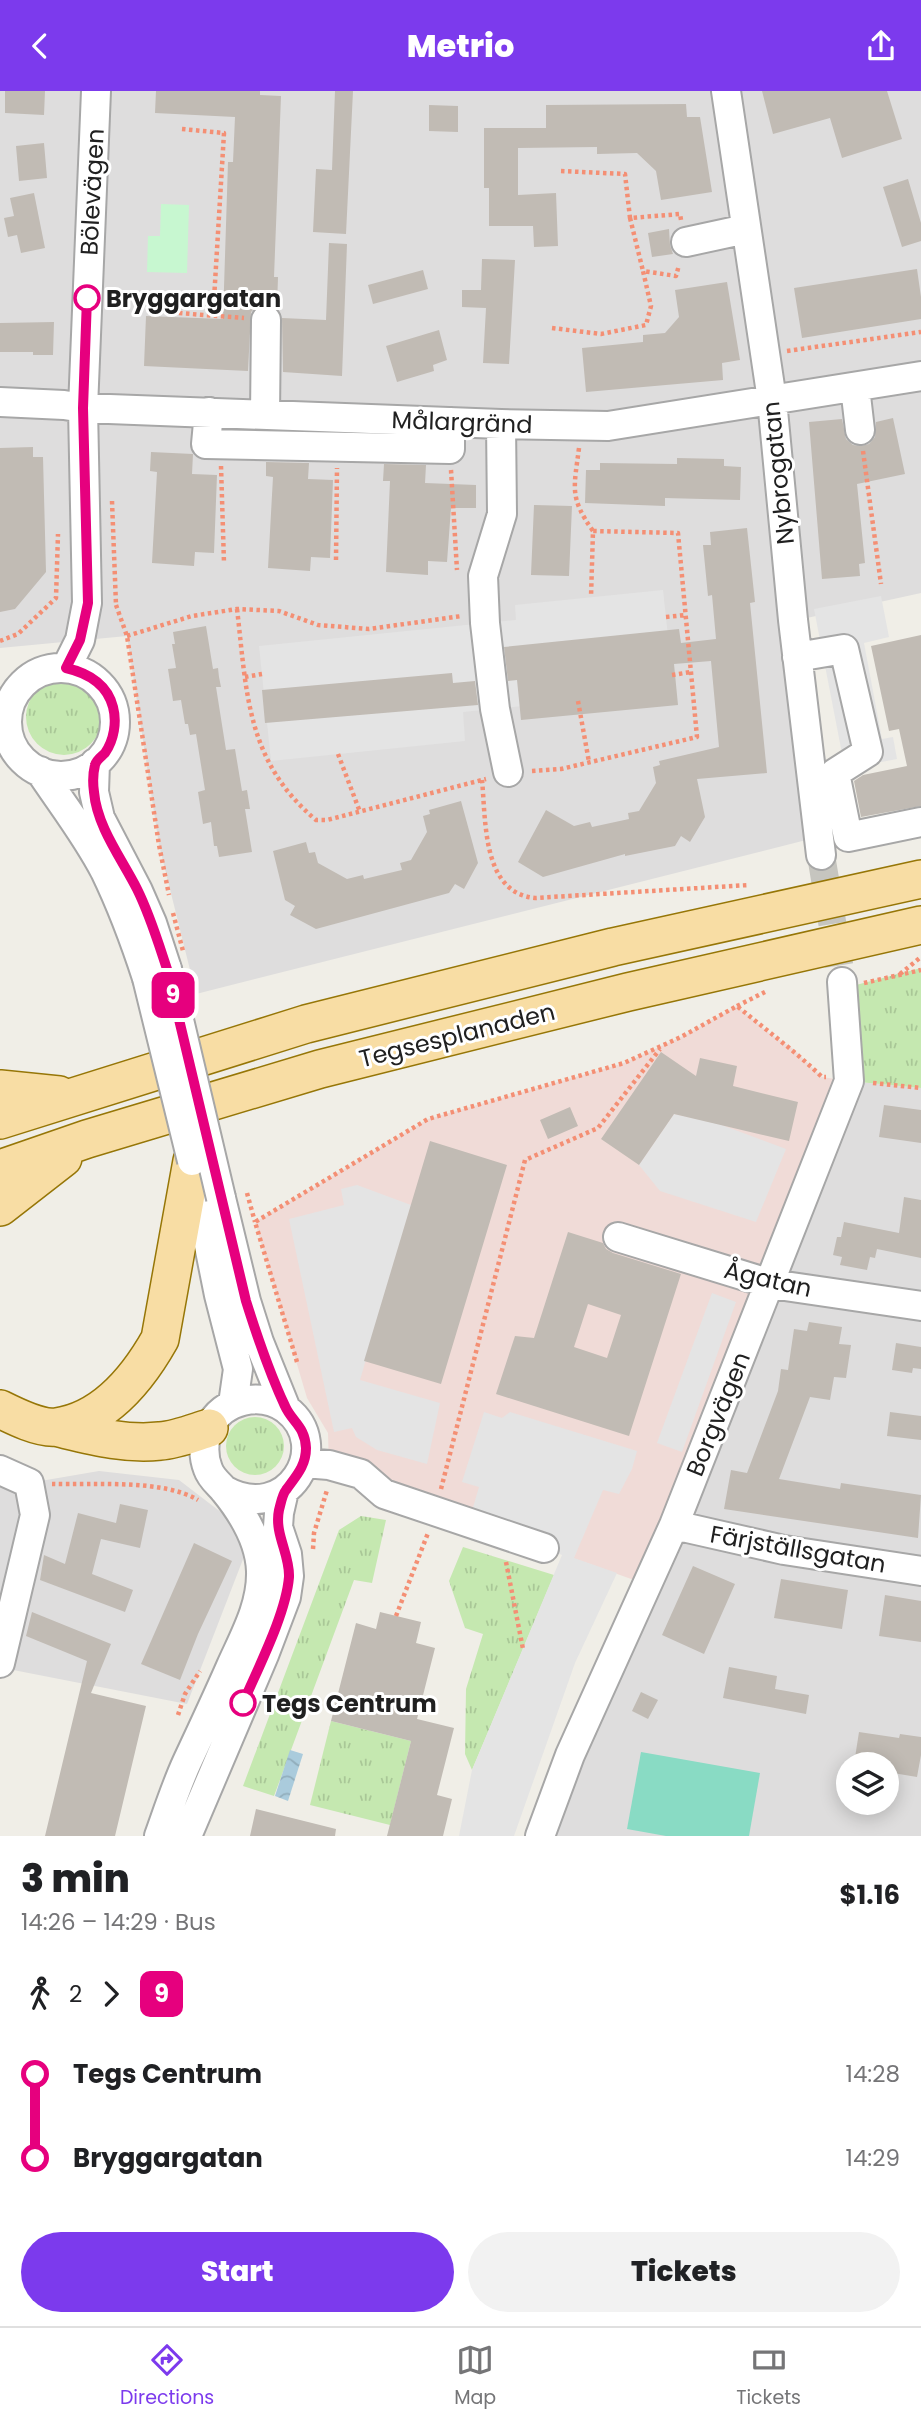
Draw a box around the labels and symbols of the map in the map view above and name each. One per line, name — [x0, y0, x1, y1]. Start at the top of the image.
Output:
street label: Bölevägen — [72, 128, 112, 256]
place label: Bryggargatan — [106, 282, 281, 315]
marker: Bryggargatan — [74, 285, 100, 311]
street label: Nybrogatan — [754, 400, 802, 546]
street label: Målargränd — [391, 403, 533, 441]
line badge: 9 — [150, 972, 196, 1018]
street label: Tegsesplanaden — [356, 995, 558, 1075]
street label: Ågatan — [721, 1253, 815, 1305]
street label: Borgvägen — [678, 1347, 758, 1481]
street label: Färjställsgatan — [708, 1517, 888, 1581]
place label: Tegs Centrum — [262, 1687, 437, 1720]
marker: Tegs Centrum — [230, 1690, 256, 1716]

